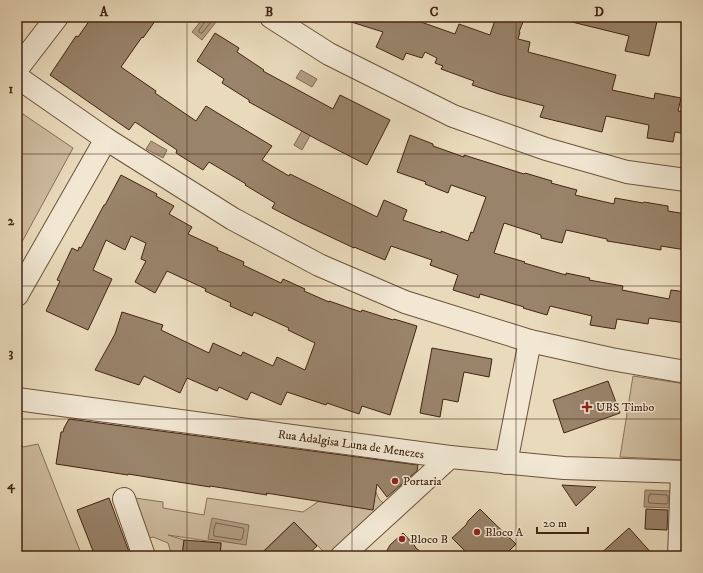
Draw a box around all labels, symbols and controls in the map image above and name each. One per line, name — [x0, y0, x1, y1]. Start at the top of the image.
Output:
text: A — [99, 4, 109, 20]
text: B — [265, 4, 273, 20]
text: C — [430, 4, 439, 20]
text: D — [594, 4, 604, 20]
text: 1 — [9, 81, 14, 97]
text: 2 — [8, 213, 15, 229]
text: 3 — [9, 345, 14, 361]
place label: UBS Timbo — [596, 400, 654, 415]
marker: UBS Timbo — [581, 401, 593, 413]
street label: Rua Adalgisa Luna de Menezes — [277, 427, 425, 462]
place label: Portaria — [403, 474, 443, 489]
marker: Portaria — [390, 476, 400, 486]
text: 4 — [6, 477, 15, 494]
scale bar — [537, 509, 588, 535]
text: 20 m — [543, 516, 567, 531]
place label: Bloco A — [485, 525, 524, 540]
marker: Bloco A — [472, 527, 482, 537]
place label: Bloco B — [410, 532, 448, 547]
marker: Bloco B — [397, 534, 407, 544]

